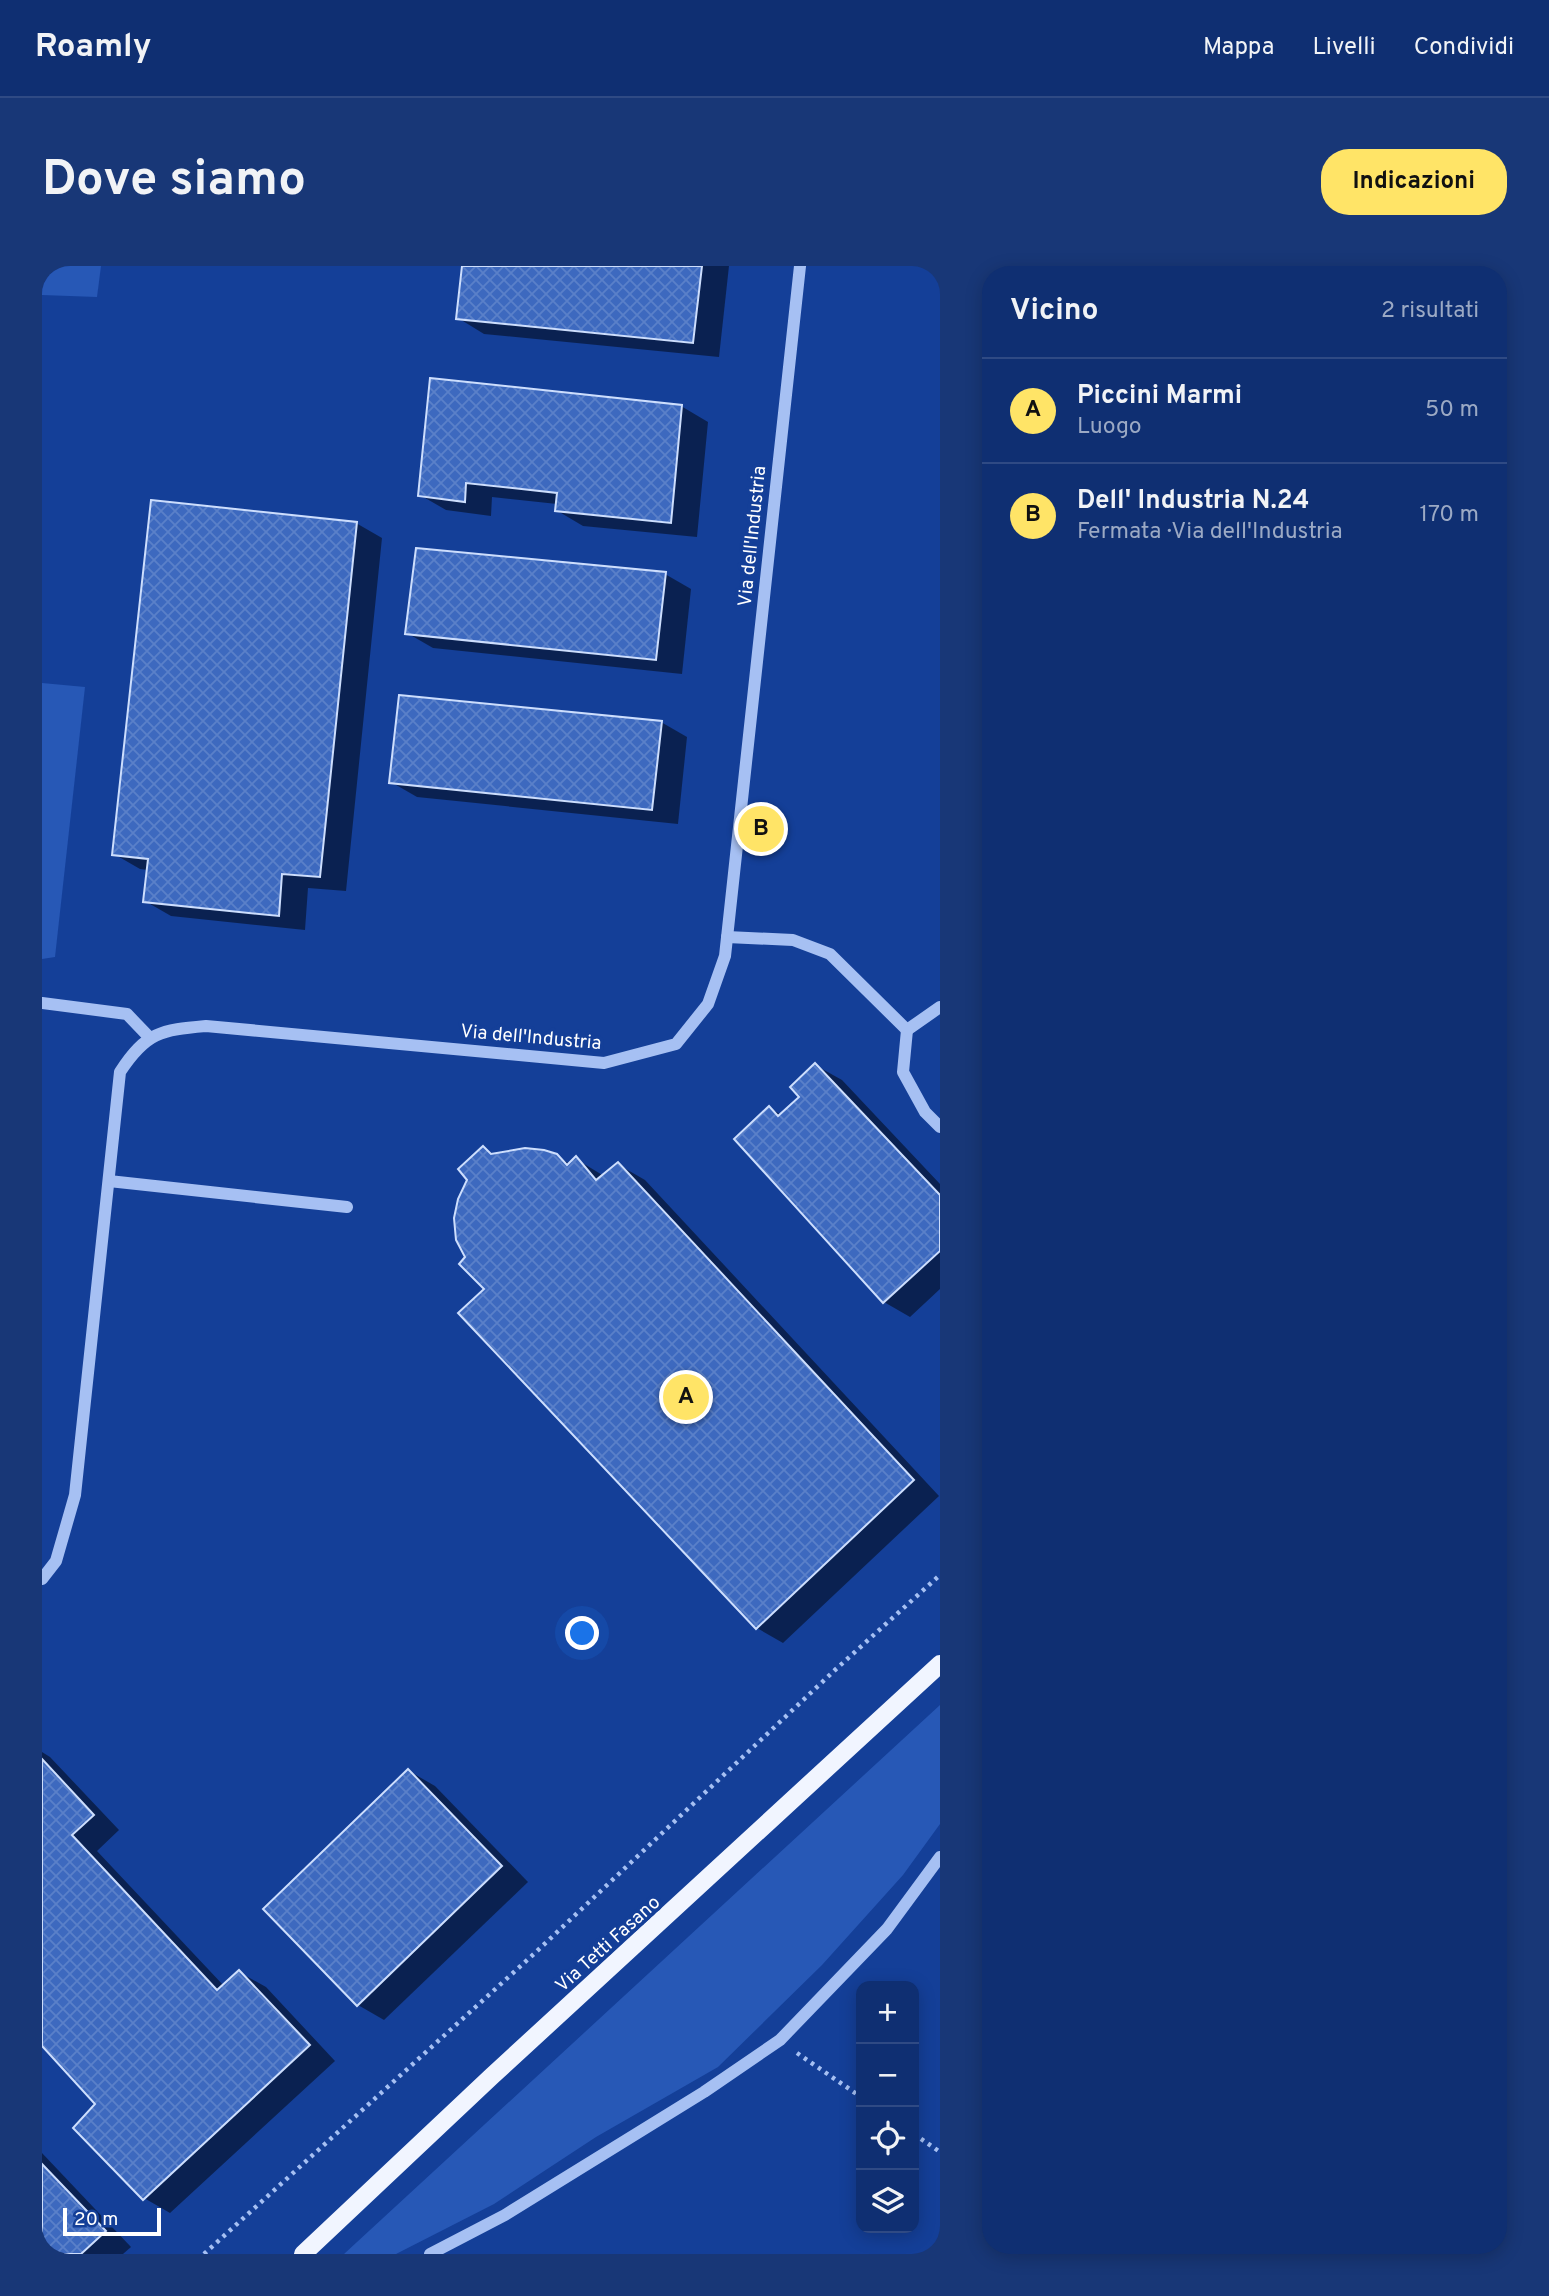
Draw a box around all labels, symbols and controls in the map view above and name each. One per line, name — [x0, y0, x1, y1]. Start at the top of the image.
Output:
text: Roamly — [35, 27, 151, 69]
text: Mappa — [1203, 33, 1274, 63]
text: Livelli — [1312, 33, 1376, 63]
text: Condividi — [1414, 33, 1514, 63]
button: Indicazioni — [1321, 149, 1507, 215]
text: Dove siamo — [42, 151, 306, 213]
text: Vicino — [1010, 293, 1099, 330]
text: 2 risultati — [1381, 297, 1479, 326]
text: Piccini Marmi — [1077, 380, 1242, 413]
text: A — [1025, 396, 1041, 425]
text: 50 m — [1425, 396, 1479, 425]
text: Luogo — [1077, 413, 1142, 442]
street label: Via dell'Industria — [734, 465, 772, 608]
text: Dell' Industria N.24 — [1077, 485, 1309, 518]
text: B — [1025, 501, 1041, 530]
text: 170 m — [1420, 501, 1479, 530]
text: Fermata · Via dell'Industria — [1077, 518, 1343, 547]
pin: B — [738, 803, 784, 855]
street label: Via dell'Industria — [459, 1020, 602, 1056]
pin: A — [663, 1371, 709, 1423]
your location — [565, 1616, 599, 1650]
street label: Via Tetti Fasano — [551, 1891, 666, 1998]
map controls — [856, 1981, 919, 2233]
button: + — [856, 1981, 919, 2044]
button: − — [856, 2044, 919, 2107]
button: locate — [856, 2107, 919, 2170]
button: layers — [856, 2170, 919, 2233]
scale bar — [63, 2205, 161, 2237]
text: 20 m — [74, 2208, 118, 2232]

